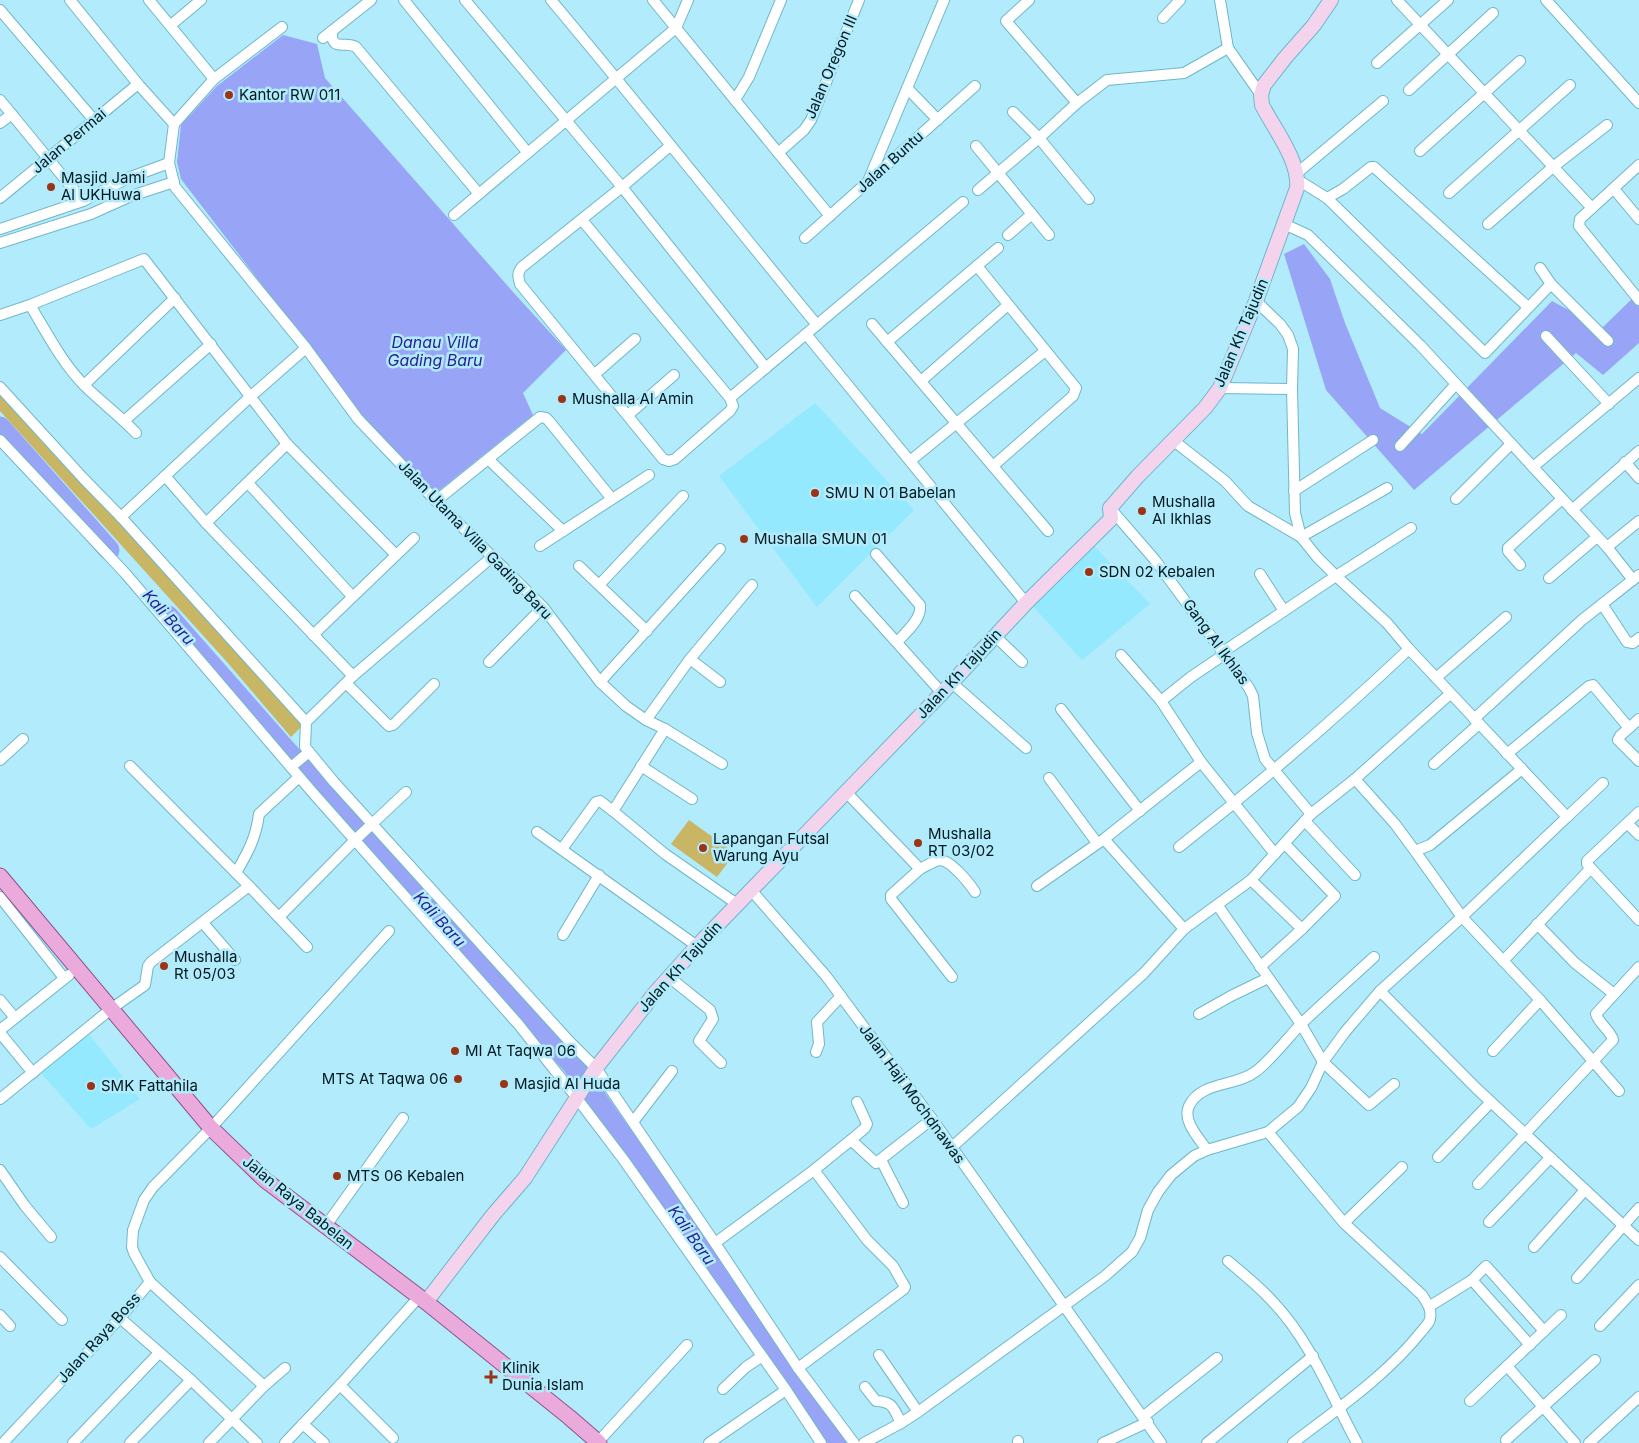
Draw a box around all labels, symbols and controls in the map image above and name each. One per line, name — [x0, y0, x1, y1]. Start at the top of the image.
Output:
street label: Jalan Oregon III — [800, 12, 861, 122]
place label: Kantor RW 011 — [239, 85, 340, 104]
marker: Kantor RW 011 — [223, 89, 235, 101]
street label: Jalan Permai — [28, 104, 110, 177]
street label: Jalan Buntu — [852, 127, 927, 197]
place label: Masjid Jami Al UKHuwa — [61, 168, 145, 204]
marker: Masjid Jami Al UKHuwa — [45, 181, 57, 193]
street label: Jalan Kh Tajudin — [1209, 275, 1272, 390]
water label: Danau Villa Gading Baru — [388, 332, 483, 370]
place label: Mushalla Al Amin — [572, 389, 694, 408]
marker: Mushalla Al Amin — [556, 393, 568, 405]
street label: Jalan Utama Villa Gading Baru — [394, 456, 556, 623]
place label: SMU N 01 Babelan — [825, 483, 956, 502]
marker: SMU N 01 Babelan — [809, 487, 821, 499]
place label: Mushalla Al Ikhlas — [1152, 492, 1215, 528]
marker: Mushalla Al Ikhlas — [1136, 505, 1148, 517]
place label: Mushalla SMUN 01 — [754, 529, 887, 548]
marker: Mushalla SMUN 01 — [738, 533, 750, 545]
place label: SDN 02 Kebalen — [1099, 562, 1215, 581]
marker: SDN 02 Kebalen — [1083, 566, 1095, 578]
water label: Kali Baru — [139, 585, 199, 649]
street label: Gang Al Ikhlas — [1179, 595, 1254, 688]
street label: Jalan Kh Tajudin — [912, 625, 1005, 723]
place label: Mushalla RT 03/02 — [928, 824, 994, 860]
place label: Lapangan Futsal Warung Ayu — [713, 829, 829, 865]
marker: Mushalla RT 03/02 — [912, 837, 924, 849]
marker: Lapangan Futsal Warung Ayu — [697, 842, 709, 854]
water label: Kali Baru — [410, 887, 470, 951]
street label: Jalan Kh Tajudin — [634, 917, 726, 1016]
place label: Mushalla Rt 05/03 — [174, 947, 237, 983]
marker: Mushalla Rt 05/03 — [158, 960, 170, 972]
street label: Jalan Haji Mochdnawas — [855, 1020, 970, 1167]
place label: MI At Taqwa 06 — [465, 1041, 576, 1060]
marker: MI At Taqwa 06 — [449, 1045, 461, 1057]
place label: MTS At Taqwa 06 — [322, 1069, 448, 1088]
marker: MTS At Taqwa 06 — [452, 1073, 464, 1085]
place label: Masjid Al Huda — [514, 1074, 620, 1093]
place label: SMK Fattahila — [101, 1076, 198, 1095]
marker: Masjid Al Huda — [498, 1078, 510, 1090]
marker: SMK Fattahila — [85, 1080, 97, 1092]
street label: Jalan Raya Babelan — [239, 1152, 358, 1253]
place label: MTS 06 Kebalen — [347, 1166, 464, 1185]
marker: MTS 06 Kebalen — [331, 1170, 343, 1182]
water label: Kali Baru — [664, 1201, 720, 1269]
street label: Jalan Raya Boss — [53, 1288, 144, 1387]
place label: Klinik Dunia Islam — [502, 1358, 584, 1394]
marker: Klinik Dunia Islam — [484, 1370, 498, 1384]

